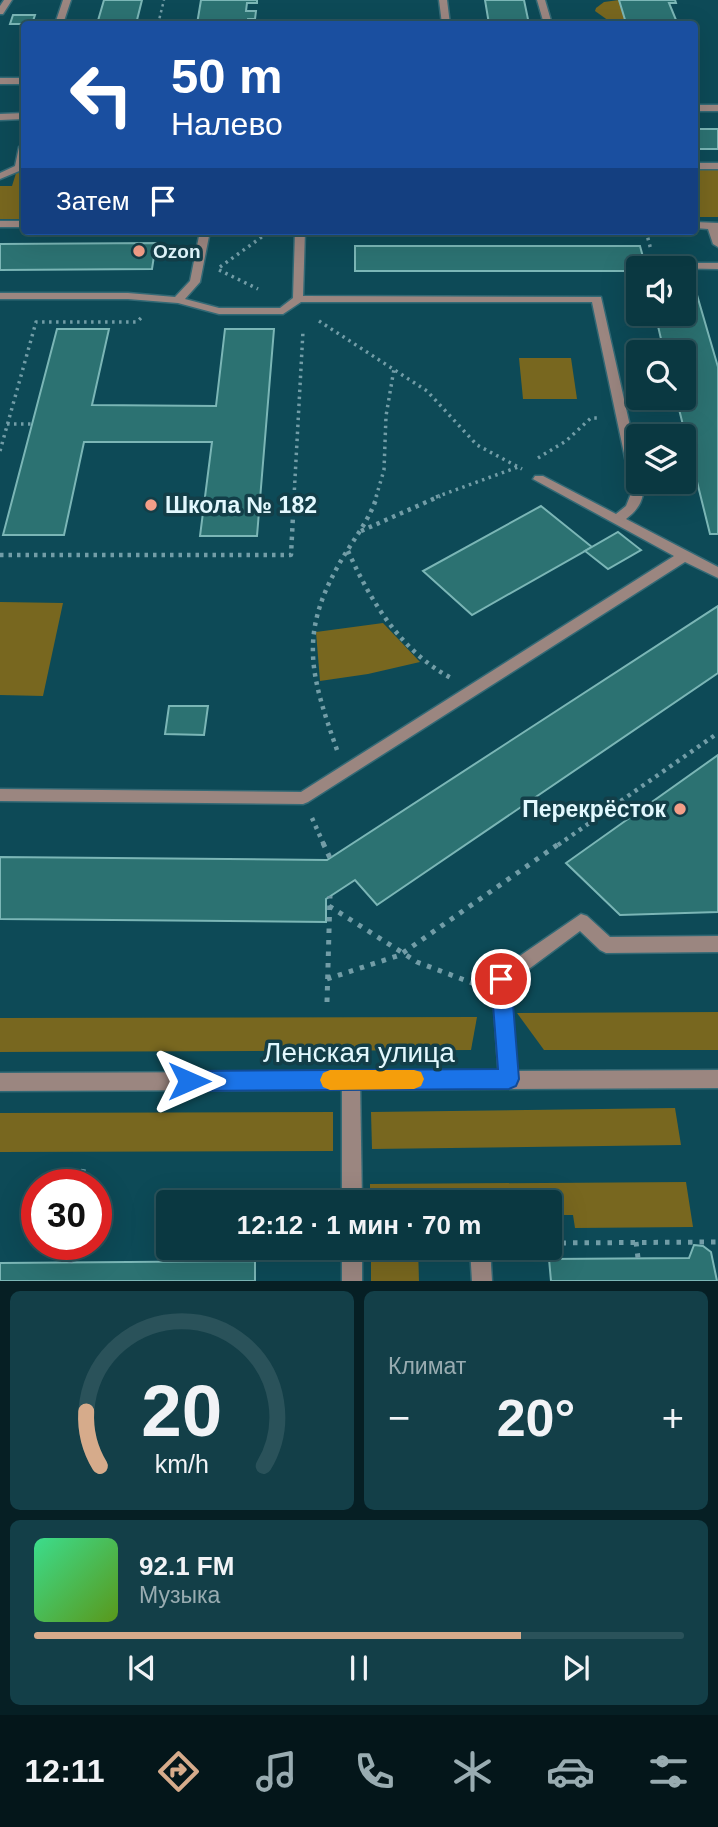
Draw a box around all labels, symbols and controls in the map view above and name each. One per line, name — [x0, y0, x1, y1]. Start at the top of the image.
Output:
icon: left — [56, 49, 147, 140]
text: 50 m — [171, 49, 283, 103]
text: Налево — [171, 106, 283, 142]
icon: arrive — [144, 182, 182, 220]
text: Затем — [56, 186, 130, 216]
place label: Ozon — [153, 241, 201, 262]
marker: Ozon — [131, 243, 147, 259]
map controls — [626, 256, 696, 494]
button: sound — [626, 256, 696, 326]
button: search — [626, 340, 696, 410]
button: layers — [626, 424, 696, 494]
place label: Школа № 182 — [165, 492, 317, 518]
marker: Школа № 182 — [143, 497, 159, 513]
place label: Перекрёсток — [522, 796, 666, 822]
marker: Перекрёсток — [672, 801, 688, 817]
pin — [471, 949, 531, 1009]
icon: arrive — [482, 960, 520, 998]
street label: Ленская улица — [263, 1037, 455, 1068]
position arrow — [152, 1044, 226, 1118]
speed limit sign: 30 — [21, 1169, 112, 1260]
text: 12:12 · 1 мин · 70 m — [237, 1210, 481, 1240]
text: Климат — [388, 1353, 466, 1379]
text: 20 — [142, 1371, 222, 1452]
text: 20° — [497, 1389, 575, 1447]
text: − — [388, 1397, 410, 1439]
text: + — [662, 1397, 684, 1439]
text: km/h — [155, 1450, 209, 1478]
text: 92.1 FM — [139, 1551, 234, 1581]
text: Музыка — [139, 1582, 220, 1608]
icon: previous — [123, 1649, 161, 1687]
icon: pause — [340, 1649, 378, 1687]
icon: next — [557, 1649, 595, 1687]
icon: directions — [154, 1747, 203, 1796]
icon: music — [252, 1747, 301, 1796]
icon: phone — [350, 1747, 399, 1796]
icon: climate — [448, 1747, 497, 1796]
icon: car — [546, 1747, 595, 1796]
icon: filters — [644, 1747, 693, 1796]
text: 12:11 — [25, 1753, 105, 1789]

